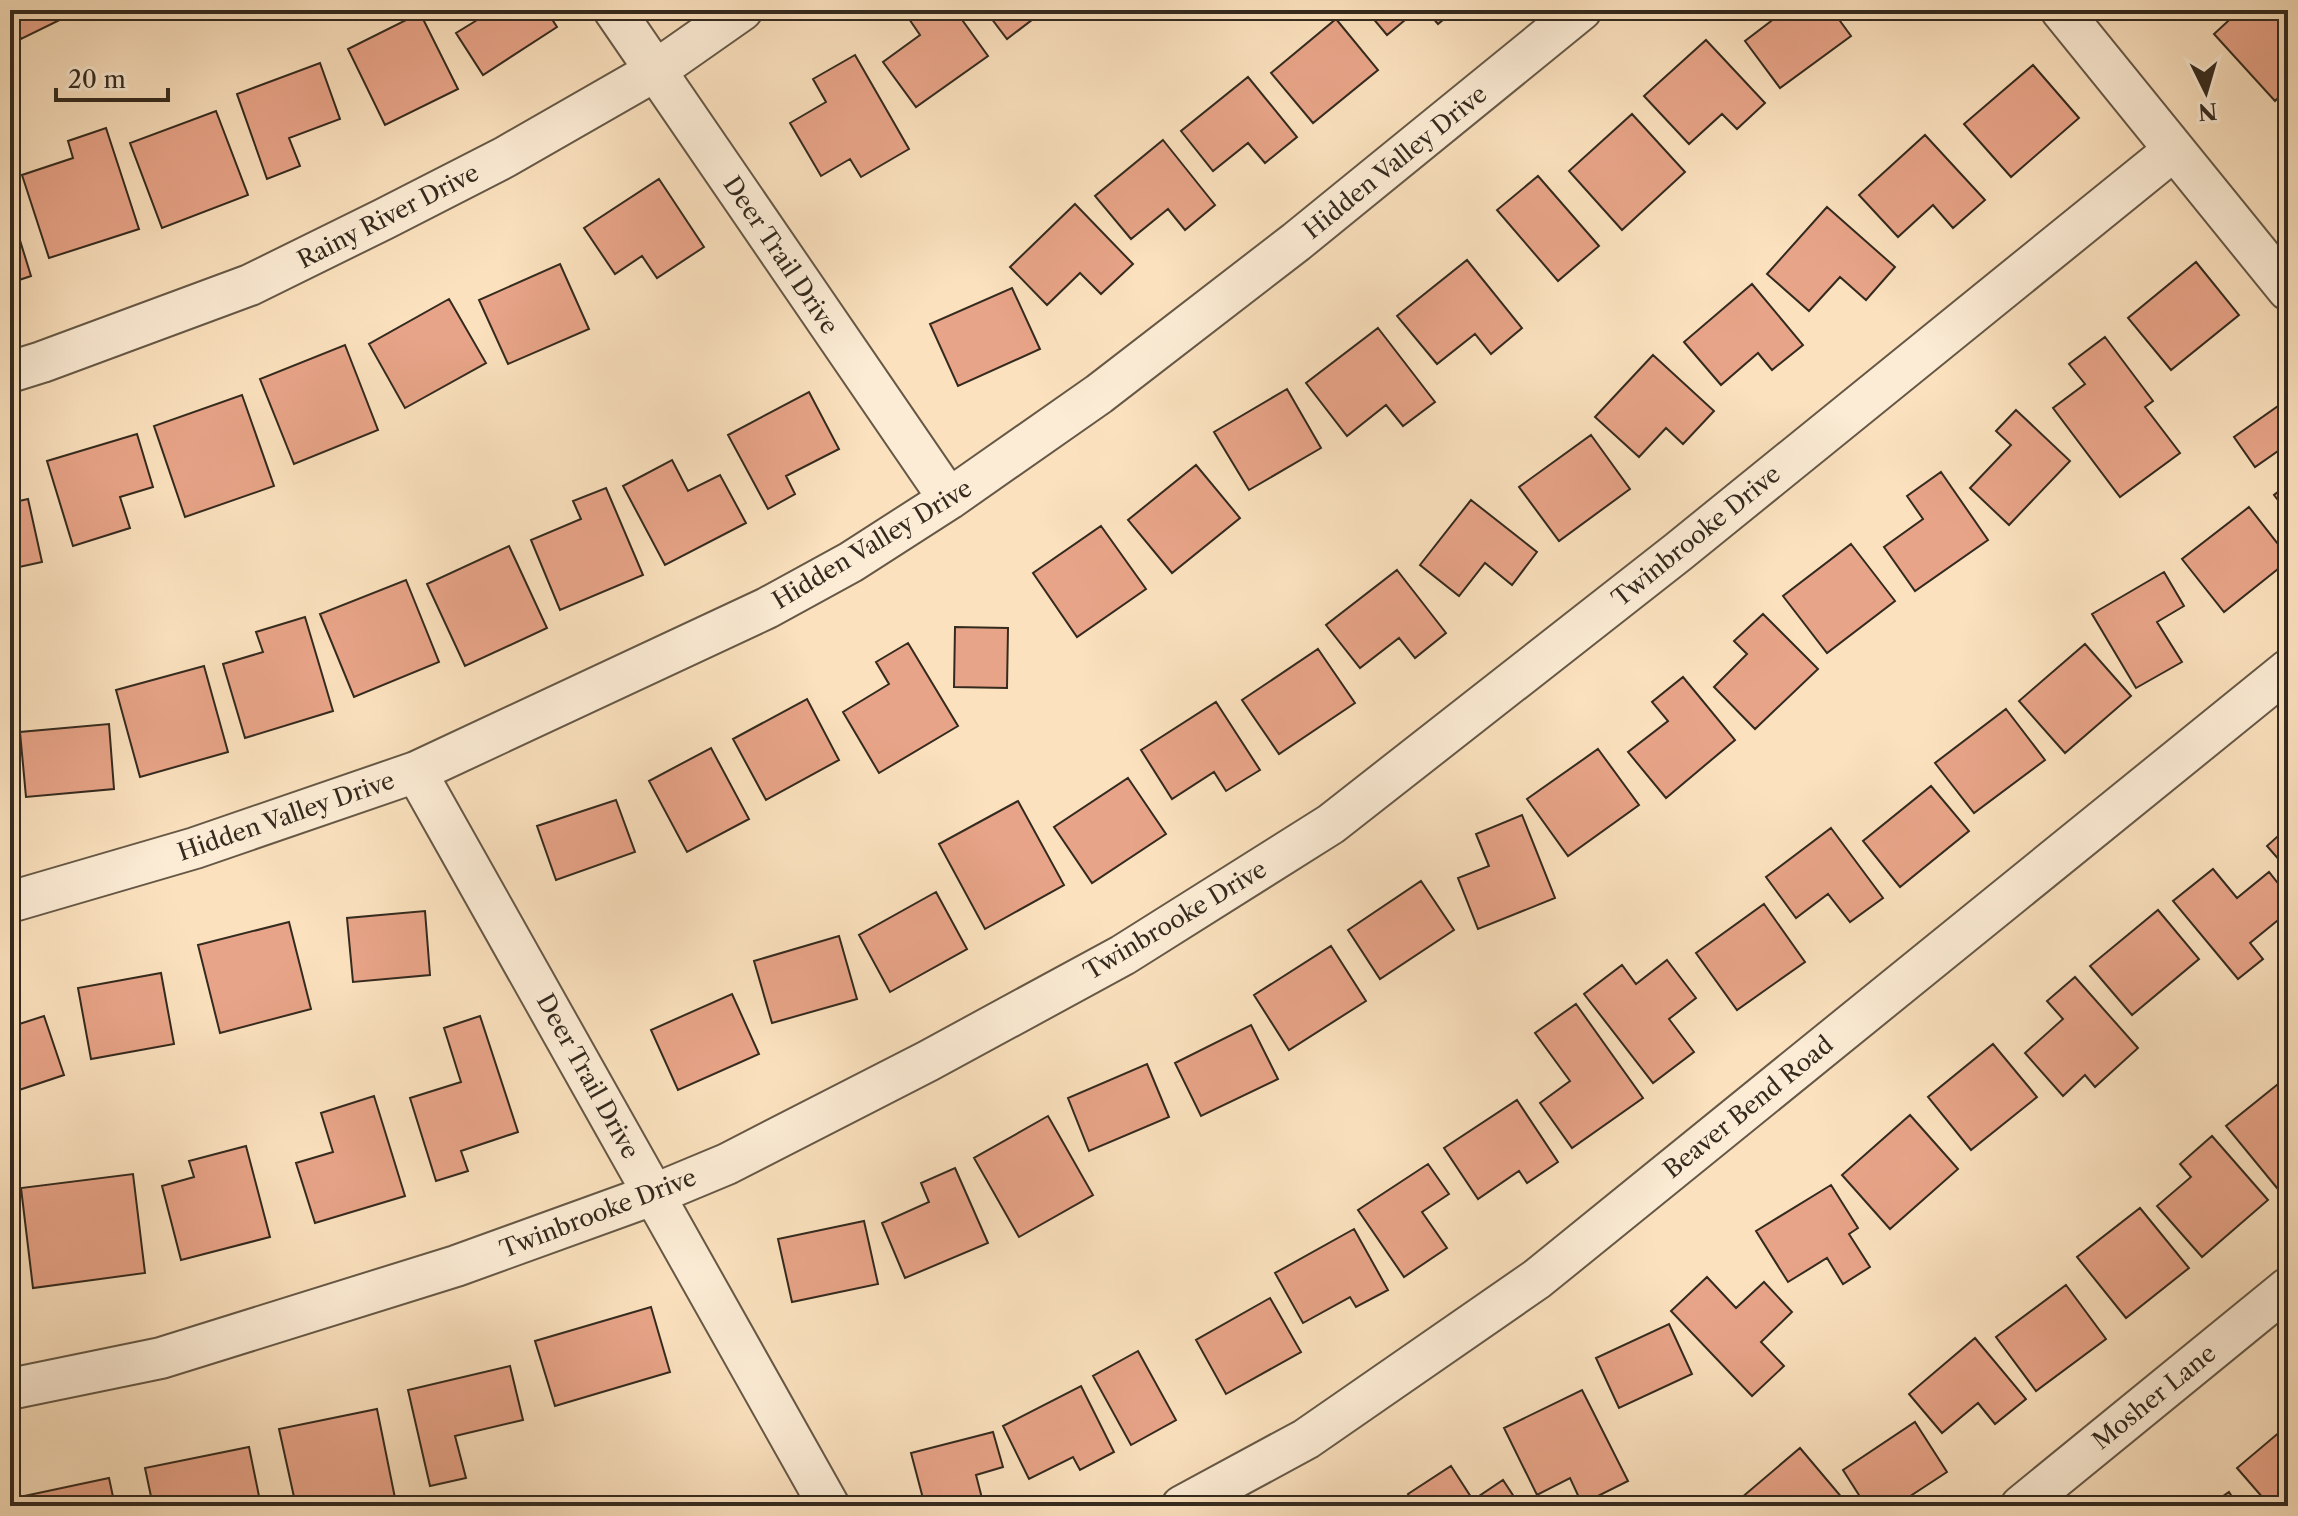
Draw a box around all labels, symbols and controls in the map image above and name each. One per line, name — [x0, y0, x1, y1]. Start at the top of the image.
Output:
scale bar — [56, 52, 168, 102]
north arrow — [2166, 52, 2246, 132]
text: 20 m — [68, 65, 126, 94]
street label: Hidden Valley Drive — [1298, 79, 1492, 245]
text: N — [2197, 97, 2218, 126]
street label: Rainy River Drive — [292, 158, 484, 274]
street label: Deer Trail Drive — [718, 171, 844, 339]
street label: Twinbrooke Drive — [1606, 459, 1786, 613]
street label: Hidden Valley Drive — [767, 473, 977, 615]
street label: Hidden Valley Drive — [174, 765, 398, 867]
street label: Twinbrooke Drive — [1078, 854, 1272, 986]
street label: Deer Trail Drive — [531, 988, 645, 1164]
street label: Beaver Bend Road — [1657, 1030, 1839, 1184]
street label: Twinbrooke Drive — [496, 1162, 700, 1264]
street label: Mosher Lane — [2087, 1338, 2221, 1456]

